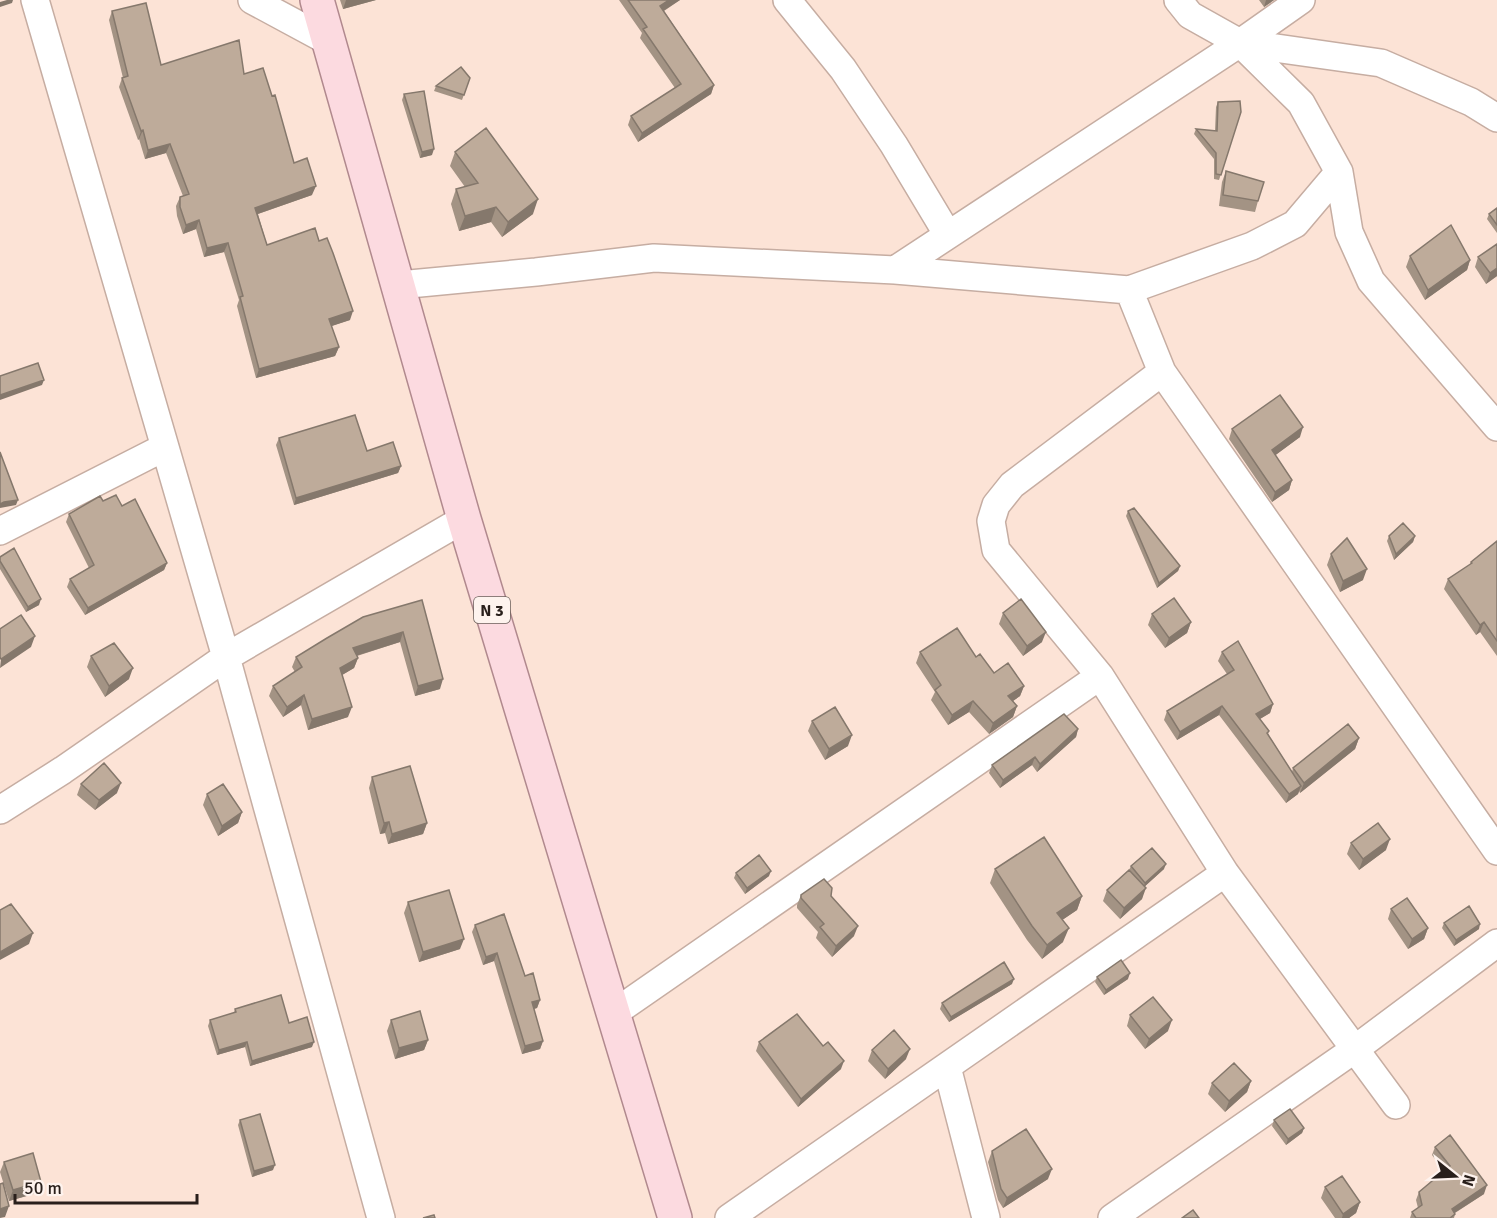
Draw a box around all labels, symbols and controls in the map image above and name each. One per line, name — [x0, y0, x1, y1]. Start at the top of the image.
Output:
road number: N 3 — [474, 597, 510, 623]
north arrow — [1425, 1146, 1485, 1206]
scale bar — [15, 1167, 196, 1205]
text: N — [1457, 1172, 1480, 1189]
text: 50 m — [24, 1177, 62, 1199]

